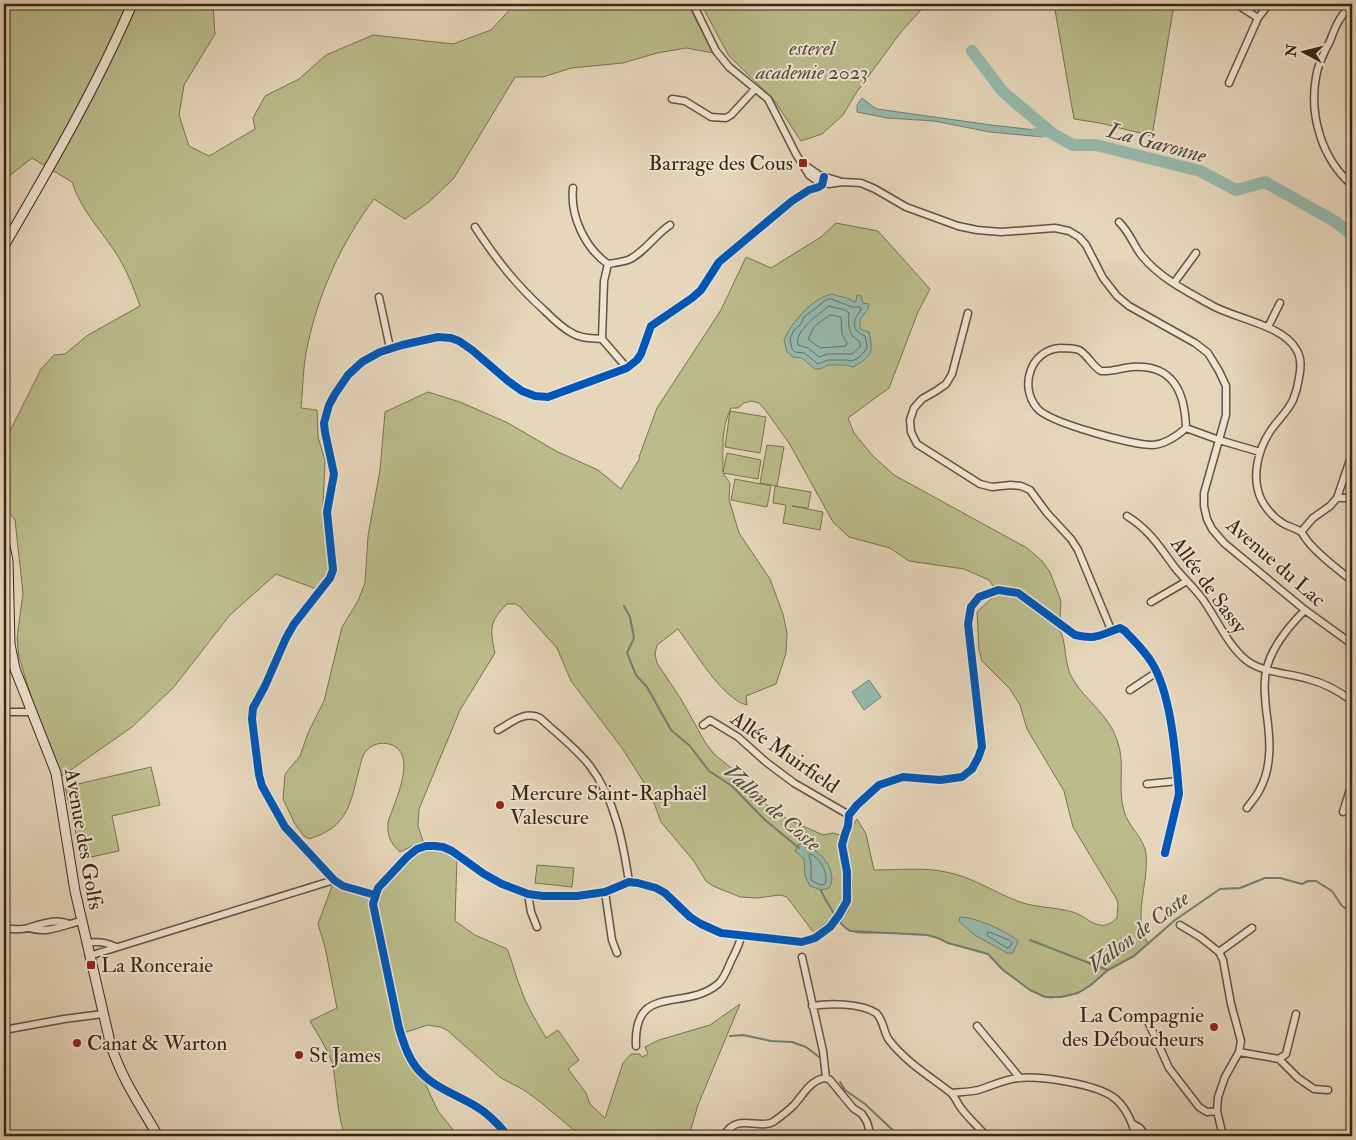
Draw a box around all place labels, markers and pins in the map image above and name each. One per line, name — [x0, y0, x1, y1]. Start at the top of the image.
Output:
place label: Barrage des Cous — [649, 150, 793, 177]
marker: Barrage des Cous — [797, 157, 809, 169]
place label: Mercure Saint-Raphaël Valescure — [510, 780, 708, 831]
marker: Mercure Saint-Raphaël Valescure — [494, 799, 506, 811]
place label: La Ronceraie — [101, 952, 213, 979]
marker: La Ronceraie — [85, 959, 97, 971]
place label: La Compagnie des Déboucheurs — [1062, 1002, 1204, 1053]
marker: La Compagnie des Déboucheurs — [1208, 1021, 1220, 1033]
place label: Canat & Warton — [87, 1030, 227, 1057]
marker: Canat & Warton — [71, 1037, 83, 1049]
place label: St James — [309, 1042, 381, 1069]
marker: St James — [293, 1049, 305, 1061]

